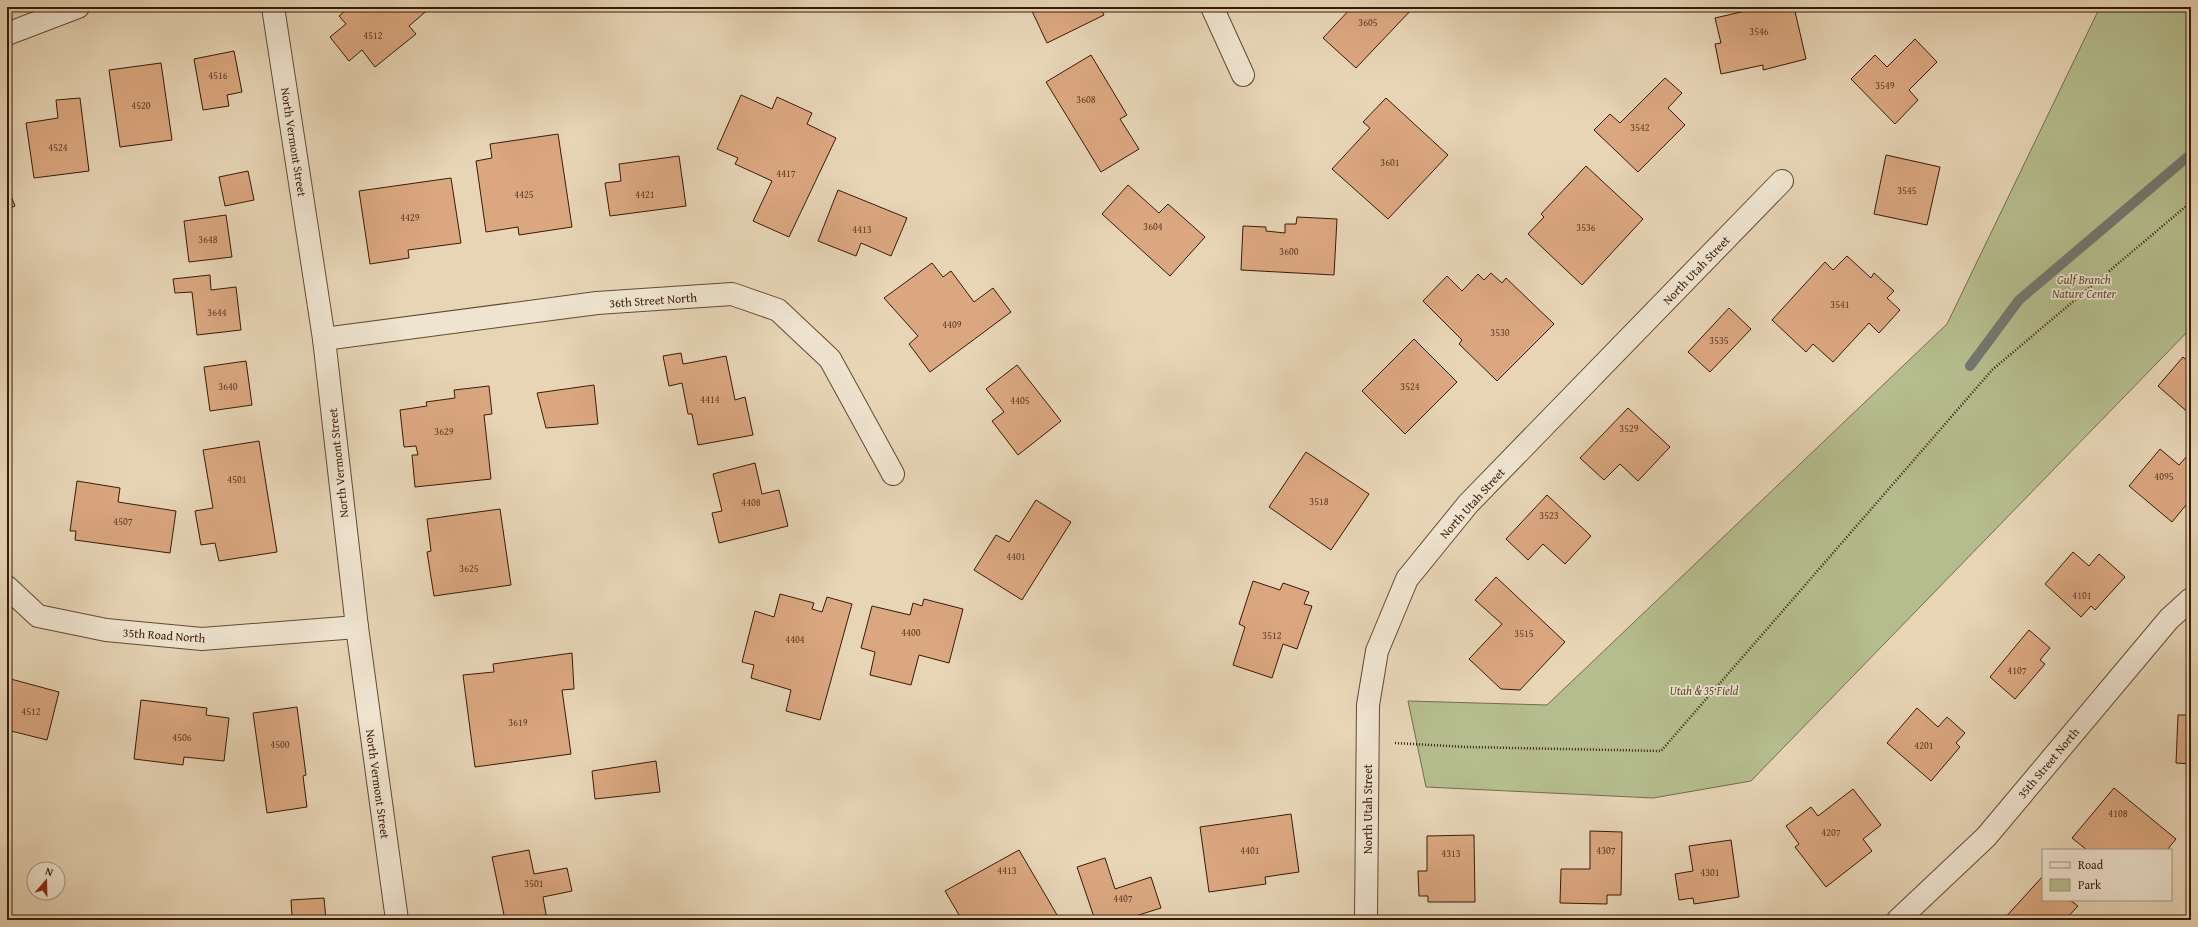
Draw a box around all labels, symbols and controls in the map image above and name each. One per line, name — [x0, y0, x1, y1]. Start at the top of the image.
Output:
house number: 3605 — [1358, 15, 1378, 30]
house number: 3546 — [1749, 24, 1769, 39]
house number: 4512 — [363, 28, 383, 43]
house number: 4516 — [208, 68, 228, 83]
house number: 3549 — [1875, 78, 1895, 93]
street label: North Vermont Street — [277, 86, 311, 198]
house number: 3608 — [1076, 92, 1096, 107]
house number: 4520 — [131, 98, 151, 113]
house number: 3542 — [1630, 120, 1650, 135]
house number: 4524 — [48, 140, 68, 155]
house number: 3601 — [1380, 155, 1400, 170]
house number: 4417 — [776, 166, 796, 181]
house number: 3545 — [1897, 183, 1917, 198]
house number: 4425 — [514, 187, 534, 202]
house number: 4421 — [635, 187, 655, 202]
house number: 4429 — [400, 210, 420, 225]
house number: 3604 — [1143, 219, 1163, 234]
house number: 3536 — [1576, 220, 1596, 235]
house number: 4413 — [852, 222, 872, 237]
street label: North Utah Street — [1659, 231, 1734, 308]
house number: 3648 — [198, 232, 218, 247]
house number: 3600 — [1279, 244, 1299, 259]
park label: Gulf Branch Nature Center — [2052, 271, 2117, 302]
street label: 36th Street North — [608, 288, 698, 312]
house number: 3541 — [1830, 297, 1850, 312]
house number: 3644 — [207, 305, 227, 320]
house number: 4409 — [942, 317, 962, 332]
house number: 3530 — [1490, 325, 1510, 340]
house number: 3535 — [1709, 333, 1729, 348]
house number: 3640 — [218, 379, 238, 394]
house number: 3524 — [1400, 379, 1420, 394]
house number: 4414 — [700, 392, 720, 407]
house number: 4405 — [1010, 393, 1030, 408]
street label: North Vermont Street — [324, 407, 352, 519]
house number: 3529 — [1619, 421, 1639, 436]
house number: 3629 — [434, 424, 454, 439]
street label: North Utah Street — [1436, 463, 1509, 542]
house number: 4095 — [2154, 469, 2174, 484]
house number: 4501 — [227, 472, 247, 487]
house number: 3518 — [1309, 494, 1329, 509]
house number: 4408 — [741, 495, 761, 510]
house number: 3523 — [1539, 508, 1559, 523]
house number: 4507 — [113, 514, 133, 529]
house number: 4401 — [1006, 549, 1026, 564]
house number: 3625 — [459, 561, 479, 576]
house number: 4101 — [2072, 588, 2092, 603]
street label: 35th Road North — [122, 624, 206, 646]
house number: 4400 — [901, 625, 921, 640]
house number: 3515 — [1514, 626, 1534, 641]
house number: 3512 — [1262, 628, 1282, 643]
house number: 4404 — [785, 632, 805, 647]
house number: 4107 — [2007, 663, 2027, 678]
park label: Utah & 35 Field — [1669, 682, 1739, 699]
house number: 4512 — [21, 704, 41, 719]
house number: 3619 — [508, 715, 528, 730]
street label: 35th Street North — [2013, 724, 2083, 802]
street label: North Vermont Street — [362, 728, 394, 840]
house number: 4506 — [172, 730, 192, 745]
house number: 4500 — [270, 737, 290, 752]
house number: 4201 — [1914, 738, 1934, 753]
street label: North Utah Street — [1359, 763, 1376, 854]
house number: 4108 — [2108, 806, 2128, 821]
house number: 4207 — [1821, 825, 1841, 840]
house number: 4401 — [1240, 843, 1260, 858]
house number: 4307 — [1596, 843, 1616, 858]
house number: 4313 — [1441, 846, 1461, 861]
legend — [2042, 849, 2172, 901]
text: Road — [2078, 856, 2104, 873]
north arrow — [26, 861, 66, 901]
text: N — [43, 863, 56, 881]
house number: 4413 — [997, 863, 1017, 878]
house number: 4301 — [1700, 865, 1720, 880]
house number: 3501 — [524, 876, 544, 891]
text: Park — [2078, 876, 2102, 893]
house number: 4407 — [1113, 891, 1133, 906]

